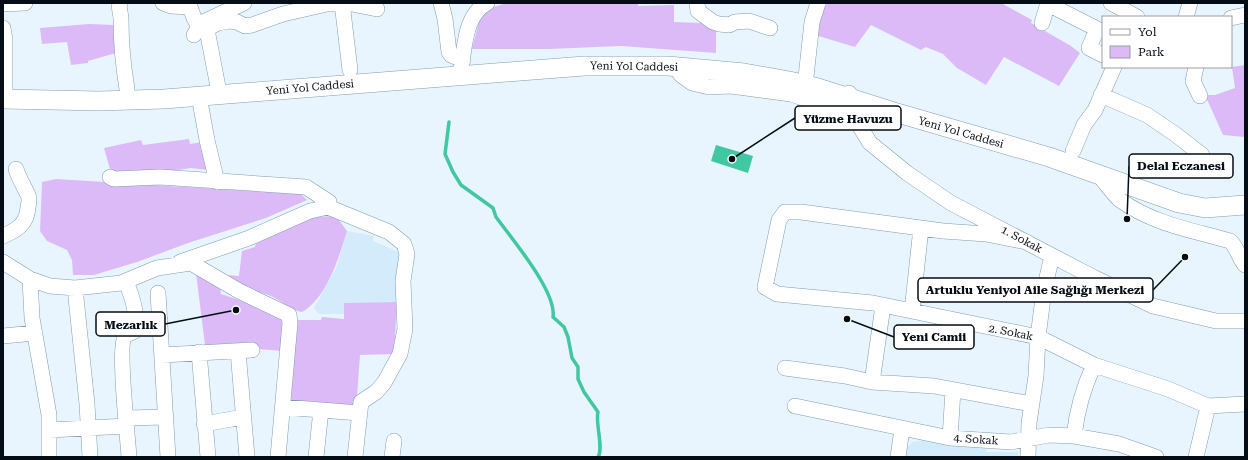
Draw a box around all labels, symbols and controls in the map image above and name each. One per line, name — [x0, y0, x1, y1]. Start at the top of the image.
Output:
legend — [1102, 16, 1232, 68]
text: Yol — [1138, 25, 1157, 39]
text: Park — [1138, 45, 1165, 59]
street label: Yeni Yol Caddesi — [590, 59, 679, 74]
street label: Yeni Yol Caddesi — [265, 77, 355, 98]
callout: Yüzme Havuzu — [795, 106, 901, 130]
text: Yüzme Havuzu — [803, 112, 893, 126]
street label: Yeni Yol Caddesi — [917, 114, 1006, 151]
callout: Delal Eczanesi — [1129, 154, 1233, 178]
text: Delal Eczanesi — [1137, 159, 1225, 173]
street label: 1. Sokak — [999, 223, 1045, 256]
callout: Artuklu Yeniyol Aile Sağlığı Merkezi — [918, 278, 1153, 302]
text: Artuklu Yeniyol Aile Sağlığı Merkezi — [926, 283, 1144, 297]
callout: Mezarlık — [96, 312, 165, 336]
text: Mezarlık — [104, 318, 158, 332]
street label: 2. Sokak — [988, 322, 1034, 343]
callout: Yeni Camii — [894, 325, 974, 349]
text: Yeni Camii — [902, 330, 966, 344]
street label: 4. Sokak — [953, 431, 999, 448]

